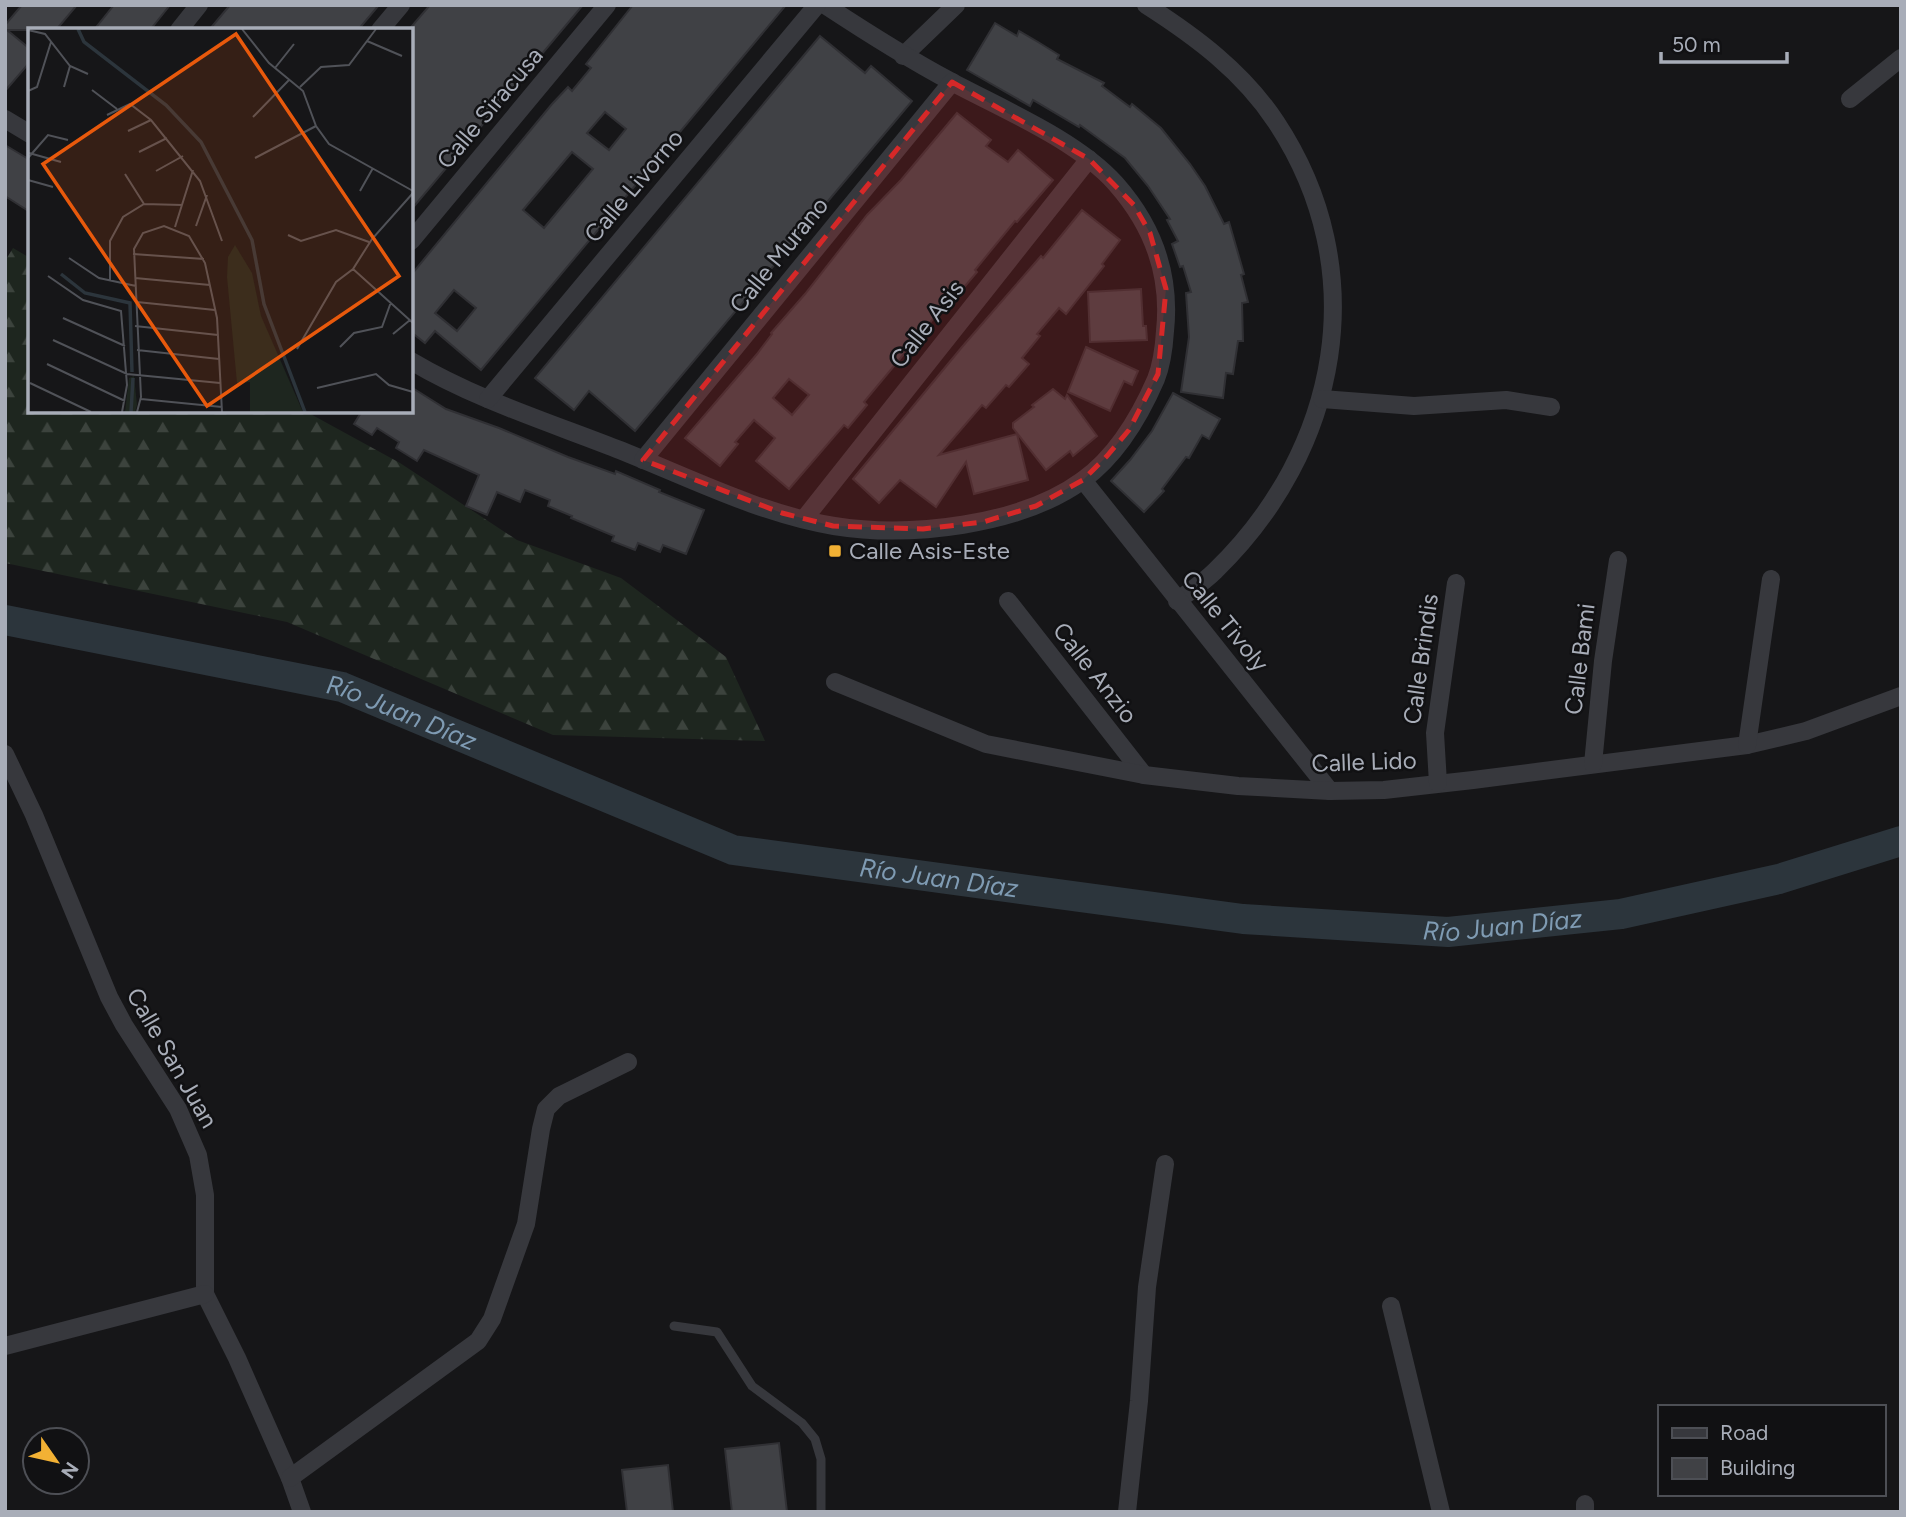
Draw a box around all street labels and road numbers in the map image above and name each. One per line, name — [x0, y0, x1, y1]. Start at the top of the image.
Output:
street label: Calle Siracusa — [430, 41, 549, 174]
street label: Calle Livorno — [578, 123, 689, 248]
street label: Calle Murano — [723, 191, 834, 318]
street label: Calle Asis — [883, 274, 970, 373]
street label: Calle Tivoly — [1176, 564, 1275, 677]
street label: Calle Brindis — [1397, 592, 1444, 726]
street label: Calle Bami — [1558, 602, 1601, 716]
street label: Calle Anzio — [1047, 616, 1144, 729]
street label: Calle Lido — [1311, 745, 1417, 778]
street label: Calle San Juan — [121, 983, 224, 1133]

